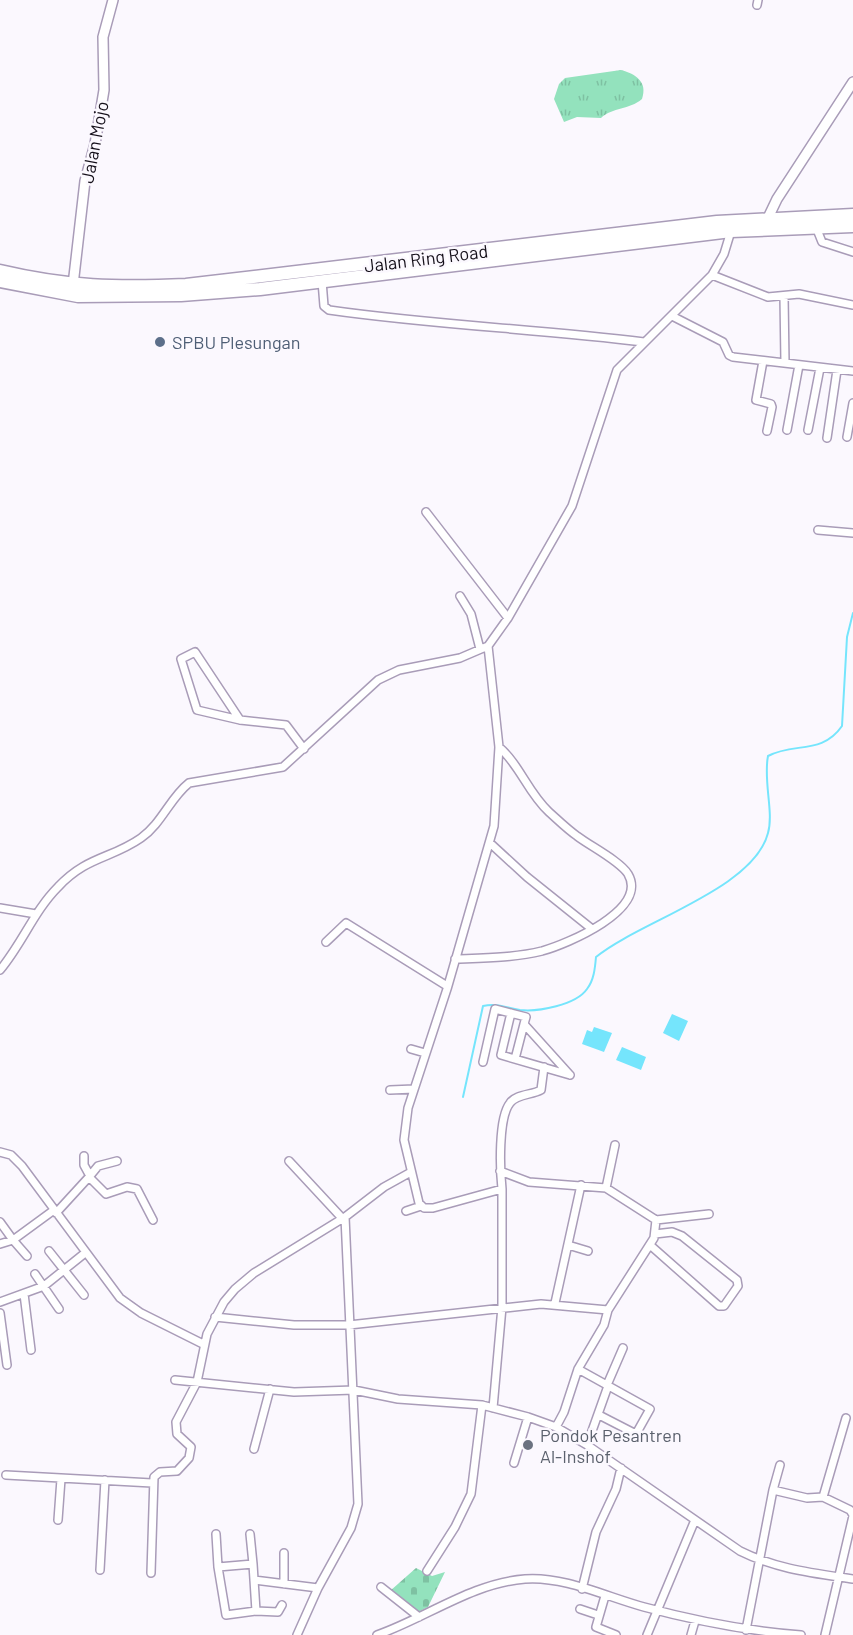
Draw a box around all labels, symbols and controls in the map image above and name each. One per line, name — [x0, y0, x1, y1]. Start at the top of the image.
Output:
street label: Jalan Mojo — [75, 99, 113, 185]
street label: Jalan Ring Road — [363, 239, 489, 277]
place label: SPBU Plesungan — [172, 331, 300, 353]
marker: SPBU Plesungan — [153, 335, 167, 349]
place label: Pondok Pesantren Al-Inshof — [540, 1424, 682, 1467]
marker: Pondok Pesantren Al-Inshof — [521, 1438, 535, 1452]

